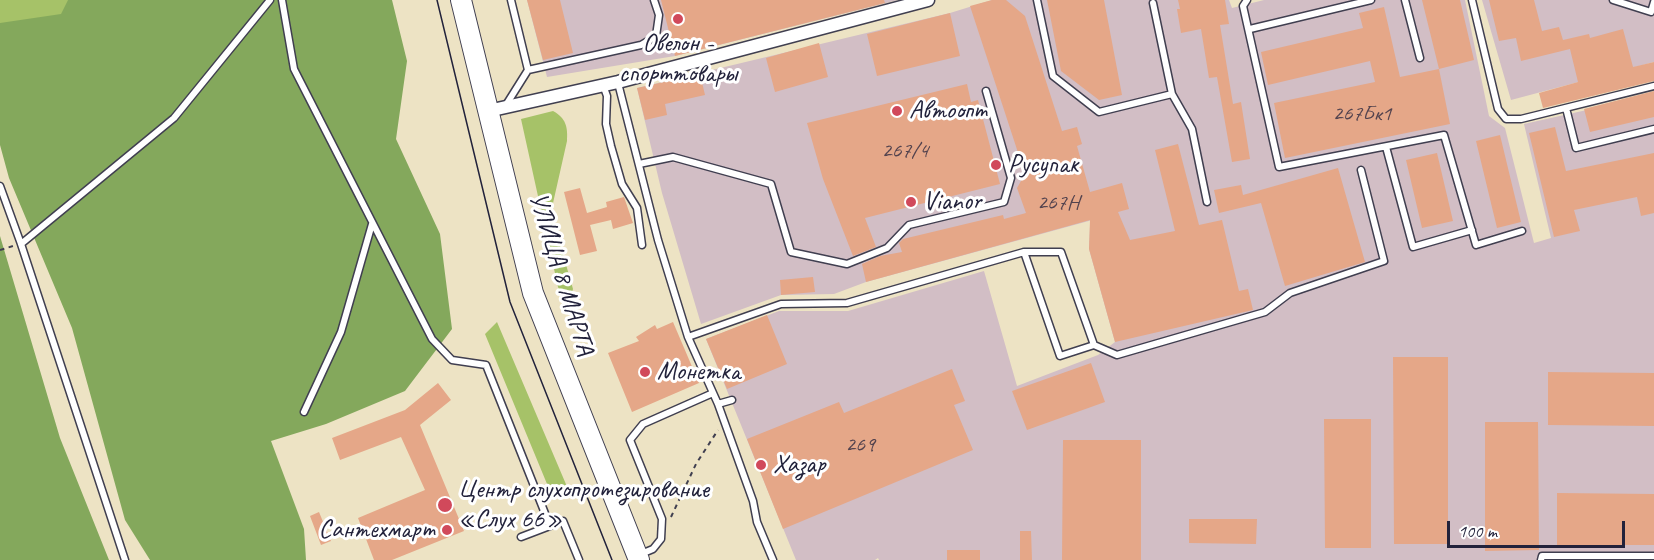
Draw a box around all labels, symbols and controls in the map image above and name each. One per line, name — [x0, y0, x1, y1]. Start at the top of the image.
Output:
marker: Овелон - спорттовары — [671, 12, 685, 26]
place label: Овелон - спорттовары — [619, 28, 737, 89]
place label: Автоопт — [909, 95, 986, 127]
house number: 267Бк1 — [1333, 101, 1391, 127]
marker: Автоопт — [890, 104, 904, 118]
house number: 267/4 — [882, 138, 928, 164]
place label: Русупак — [1008, 149, 1078, 181]
marker: Русупак — [989, 158, 1003, 172]
place label: Vianor — [923, 186, 981, 218]
street label: УЛИЦА 8 МАРТА — [521, 189, 601, 359]
house number: 267Н — [1037, 190, 1079, 216]
marker: Vianor — [904, 195, 918, 209]
place label: Монетка — [657, 356, 740, 388]
marker: Монетка — [638, 365, 652, 379]
house number: 269 — [845, 432, 875, 458]
place label: Хазар — [773, 449, 825, 481]
marker: Хазар — [754, 458, 768, 472]
place label: Центр слухопротезирование «Слух 66» — [458, 474, 709, 536]
marker: Центр слухопротезирование «Слух 66» — [436, 496, 454, 514]
scale bar — [1450, 509, 1628, 547]
place label: Сантехмарт — [318, 514, 435, 546]
text: 100 m — [1458, 520, 1497, 542]
marker: Сантехмарт — [440, 523, 454, 537]

